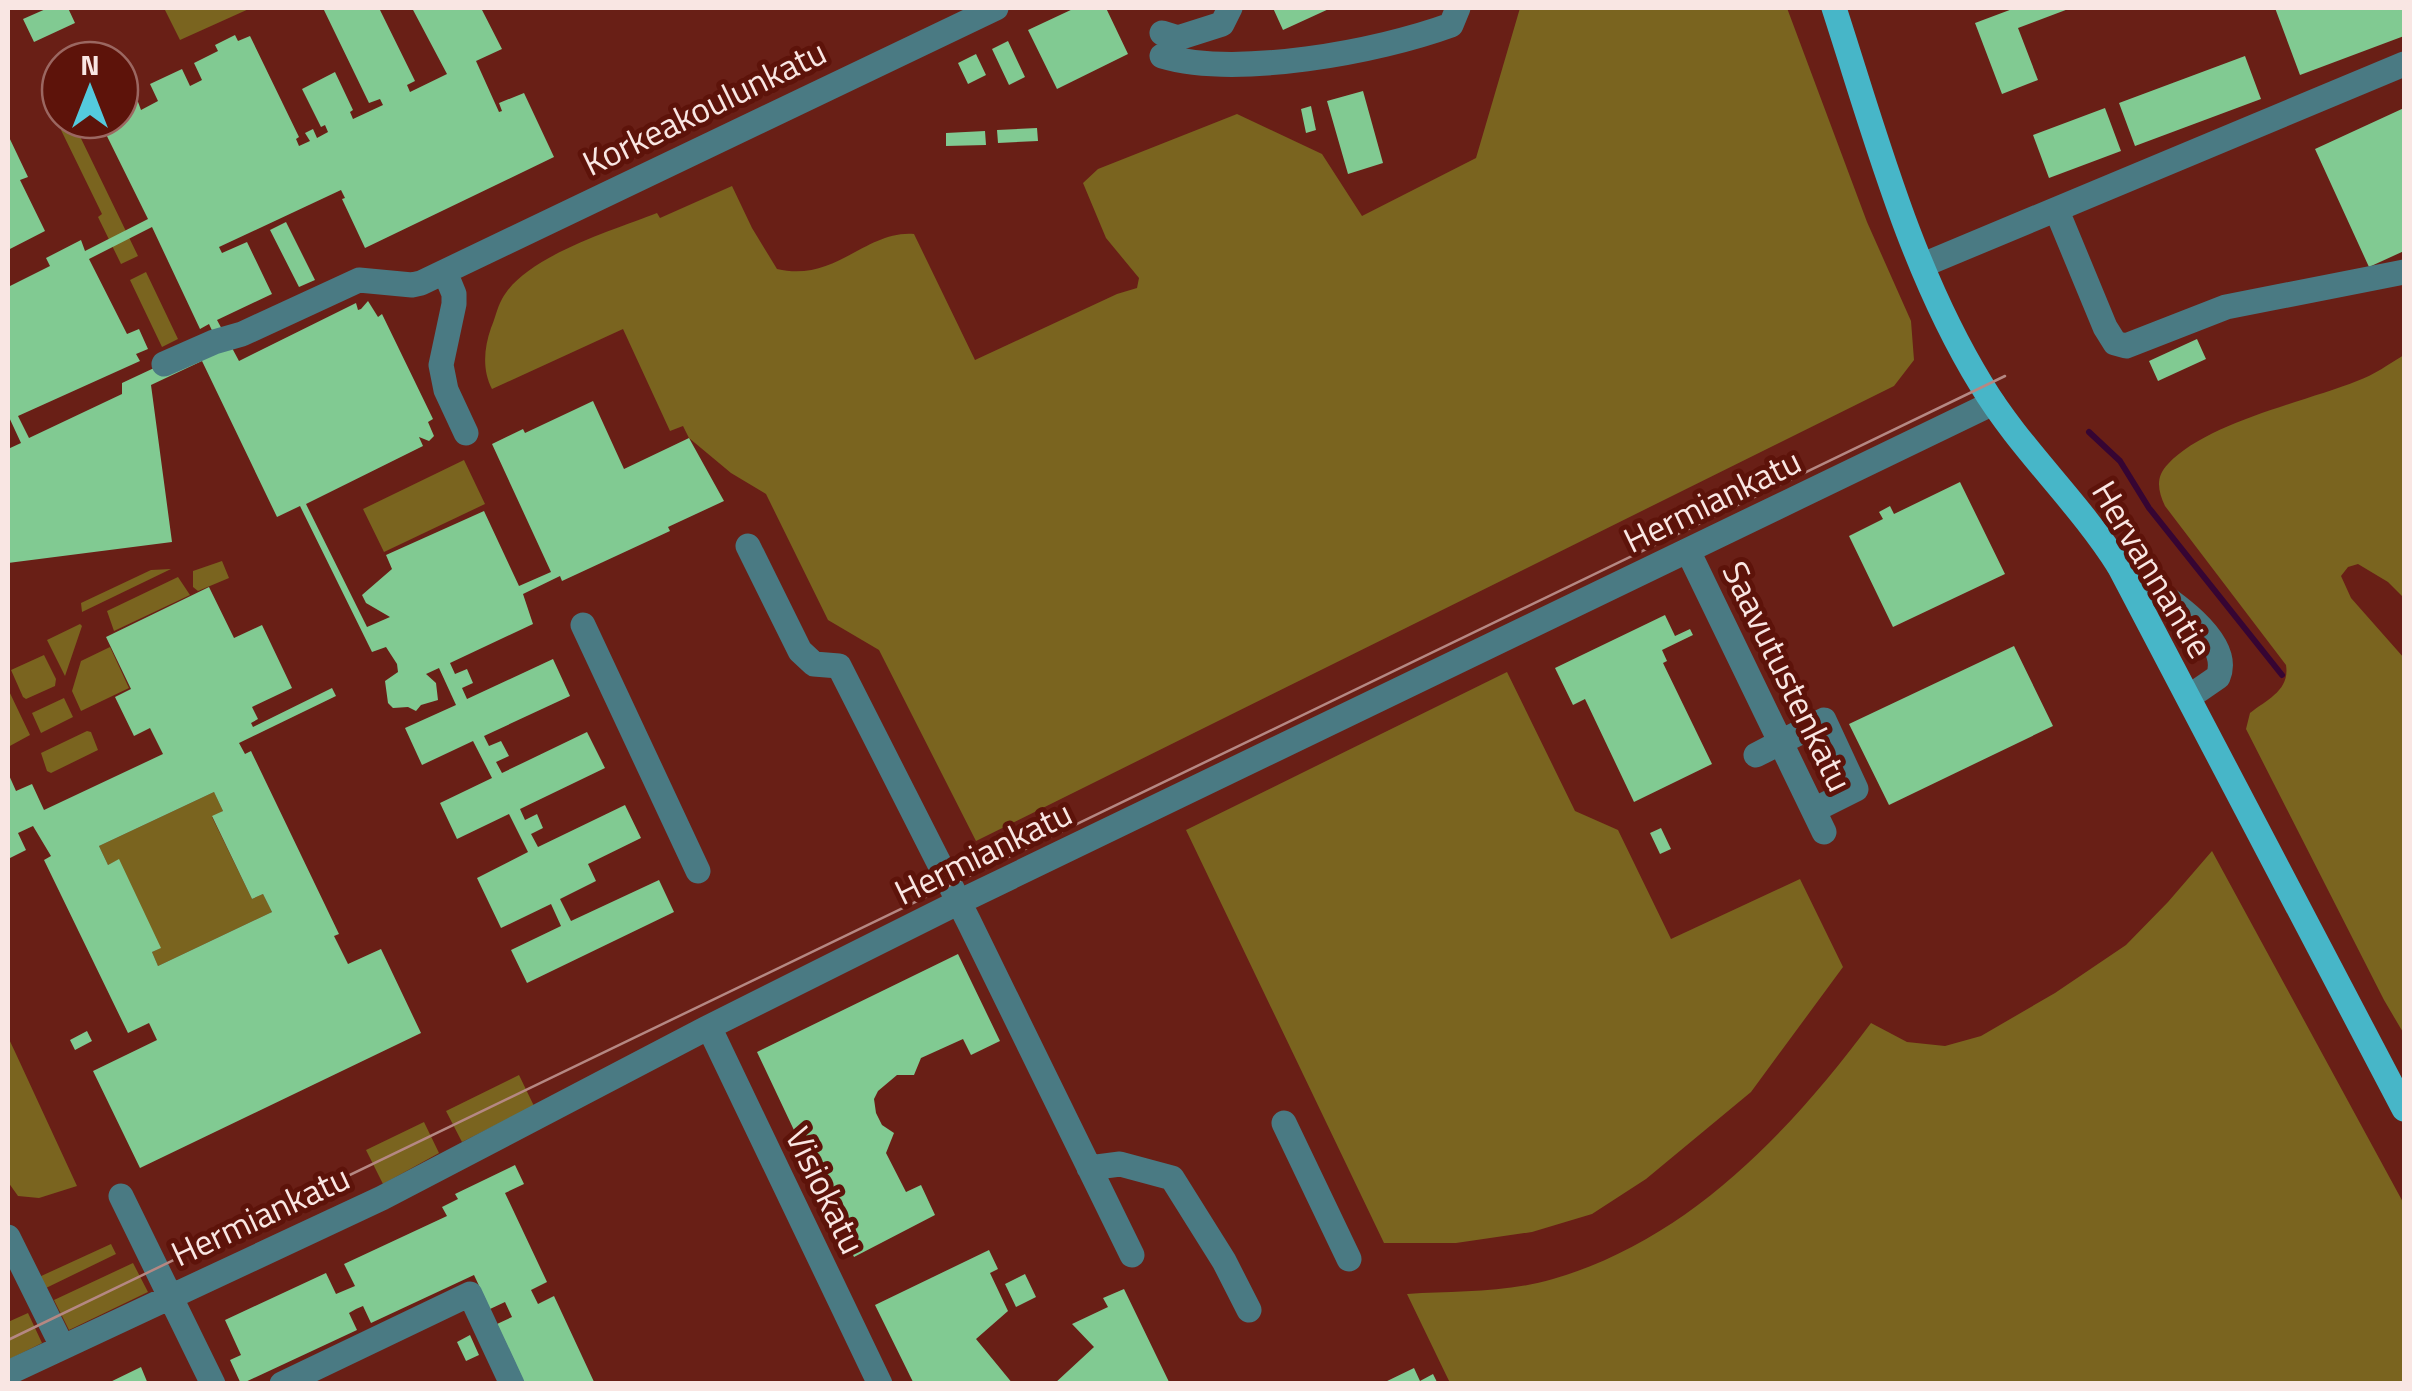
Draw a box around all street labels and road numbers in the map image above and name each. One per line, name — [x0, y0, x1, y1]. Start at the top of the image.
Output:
street label: Korkeakoulunkatu — [573, 25, 835, 189]
street label: Hermiankatu — [1614, 434, 1810, 566]
street label: Hervannantie — [2079, 470, 2227, 668]
street label: Saavutustenkatu — [1709, 552, 1867, 800]
street label: Hermiankatu — [885, 786, 1081, 918]
street label: Visiokatu — [772, 1117, 880, 1263]
street label: Hermiankatu — [162, 1150, 358, 1280]

